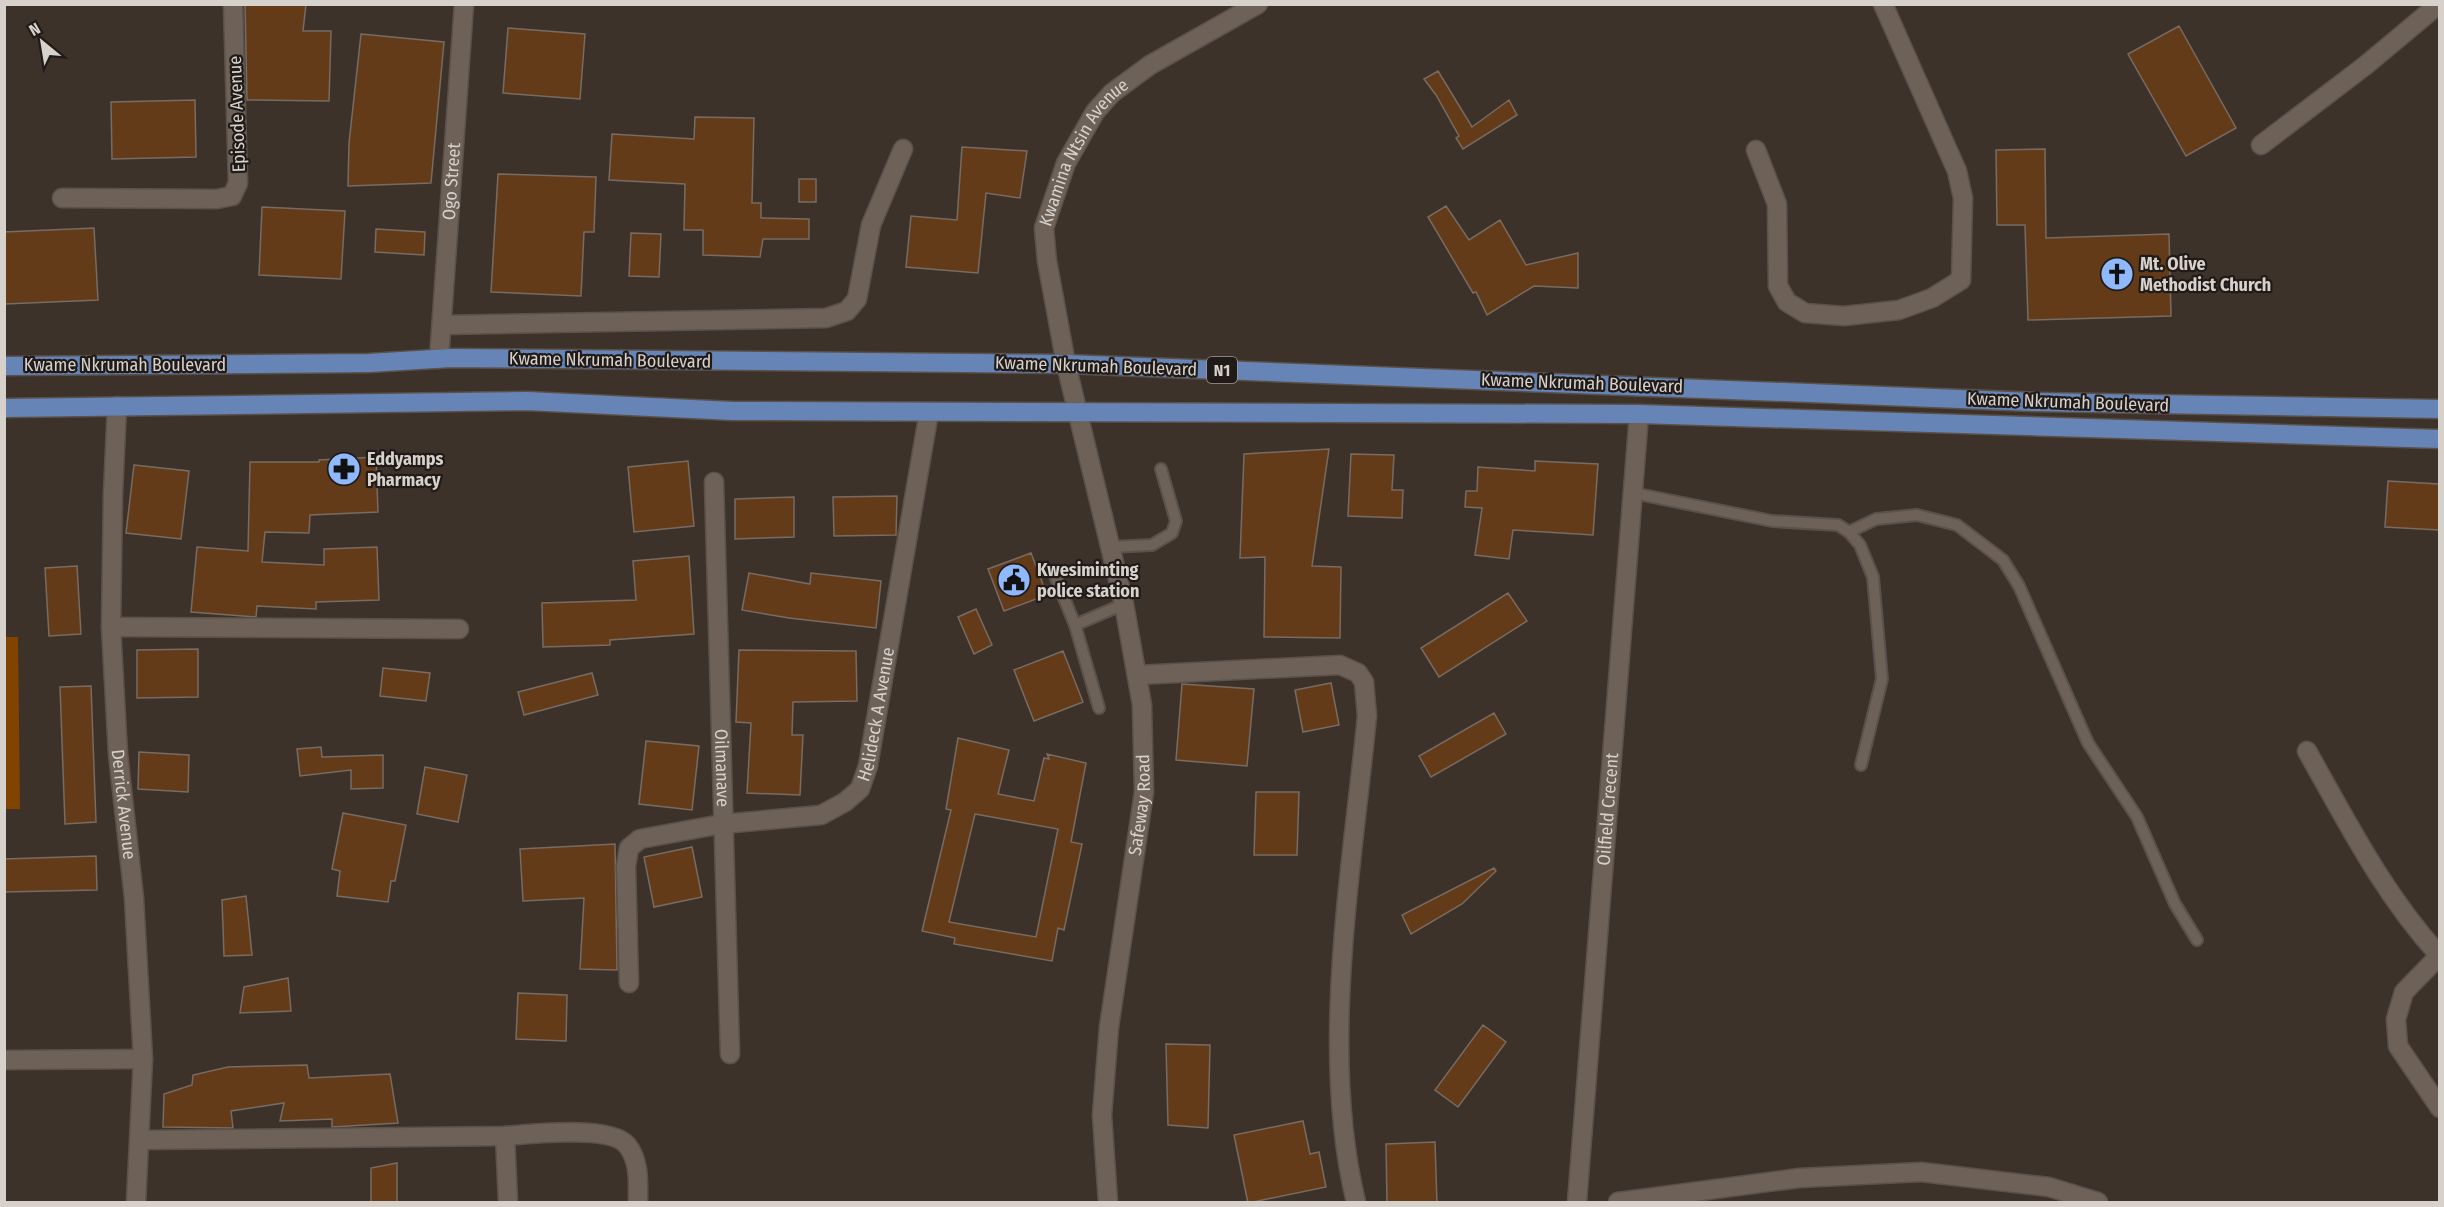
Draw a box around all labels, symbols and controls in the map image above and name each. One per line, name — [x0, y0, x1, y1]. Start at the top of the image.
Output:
north arrow — [12, 12, 72, 72]
text: N — [26, 19, 44, 40]
street label: Episode Avenue — [224, 55, 250, 173]
street label: Kwamina Ntsin Avenue — [1034, 74, 1133, 229]
street label: Ogo Street — [438, 142, 465, 221]
place label: Mt. Olive Methodist Church — [2140, 253, 2271, 296]
church icon: Mt. Olive Methodist Church — [2099, 256, 2135, 292]
street label: Kwame Nkrumah Boulevard — [509, 347, 711, 373]
street label: Kwame Nkrumah Boulevard — [994, 351, 1198, 381]
street label: Kwame Nkrumah Boulevard — [24, 354, 226, 376]
road number: N1 — [1207, 357, 1237, 383]
street label: Kwame Nkrumah Boulevard — [1480, 368, 1684, 398]
street label: Kwame Nkrumah Boulevard — [1966, 387, 2170, 417]
place label: Eddyamps Pharmacy — [367, 448, 443, 491]
pharmacy icon: Eddyamps Pharmacy — [326, 451, 362, 487]
place label: Kwesiminting police station — [1037, 559, 1139, 602]
public building icon: Kwesiminting police station — [996, 562, 1032, 598]
street label: Helideck A Avenue — [852, 646, 899, 784]
street label: Oilmanave — [710, 728, 734, 807]
street label: Derrick Avenue — [107, 748, 141, 861]
street label: Oilfield Crecent — [1593, 752, 1623, 866]
street label: Safeway Road — [1124, 754, 1155, 857]

